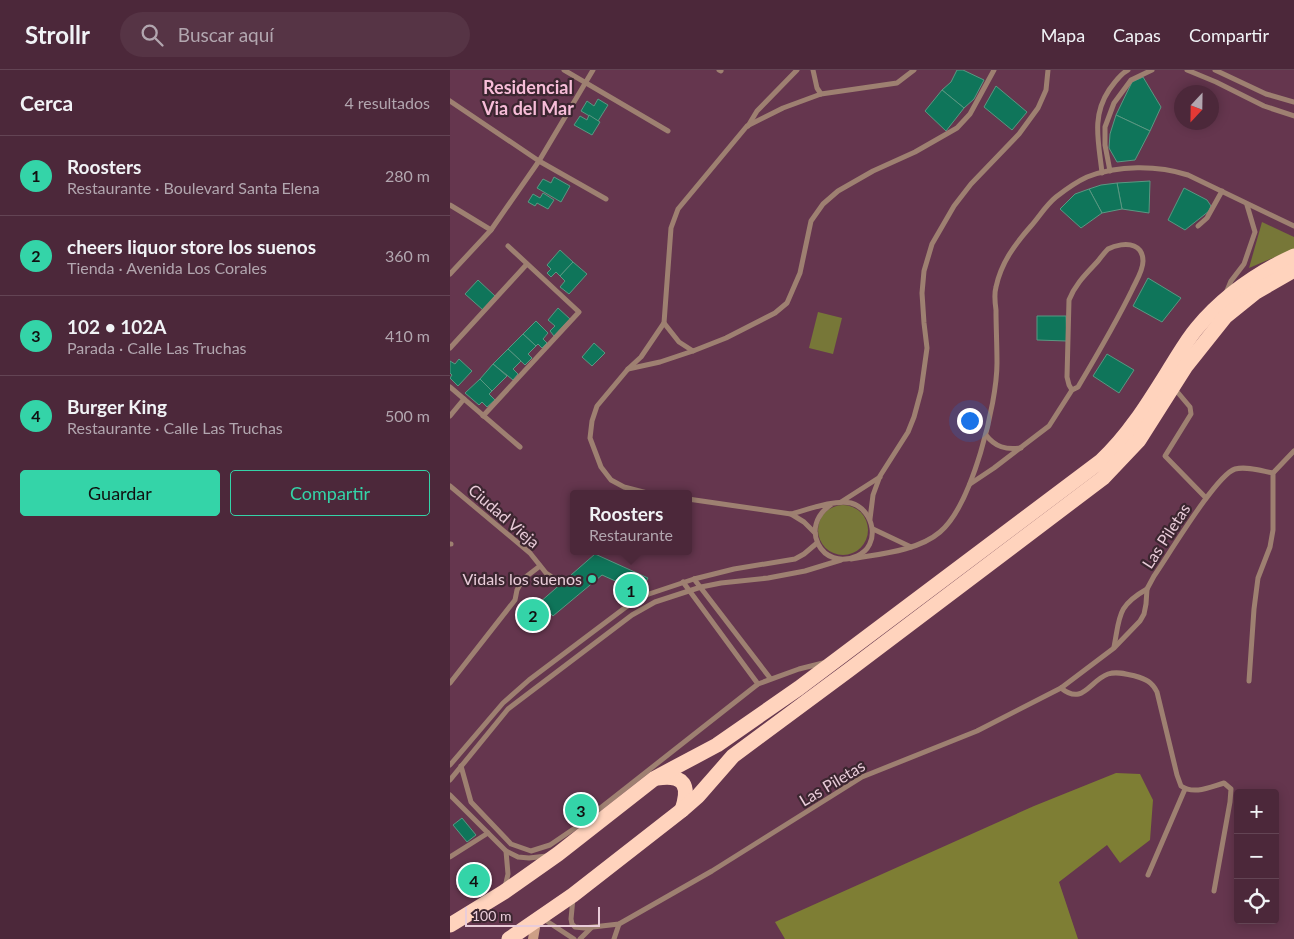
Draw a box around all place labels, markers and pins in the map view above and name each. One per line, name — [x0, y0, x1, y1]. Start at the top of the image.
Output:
place label: Vidals los suenos — [463, 569, 582, 588]
pin: 1 — [615, 571, 647, 609]
marker: Vidals los suenos — [586, 573, 598, 585]
pin: 2 — [517, 596, 549, 634]
pin: 3 — [565, 791, 597, 829]
pin: 4 — [458, 861, 490, 899]

